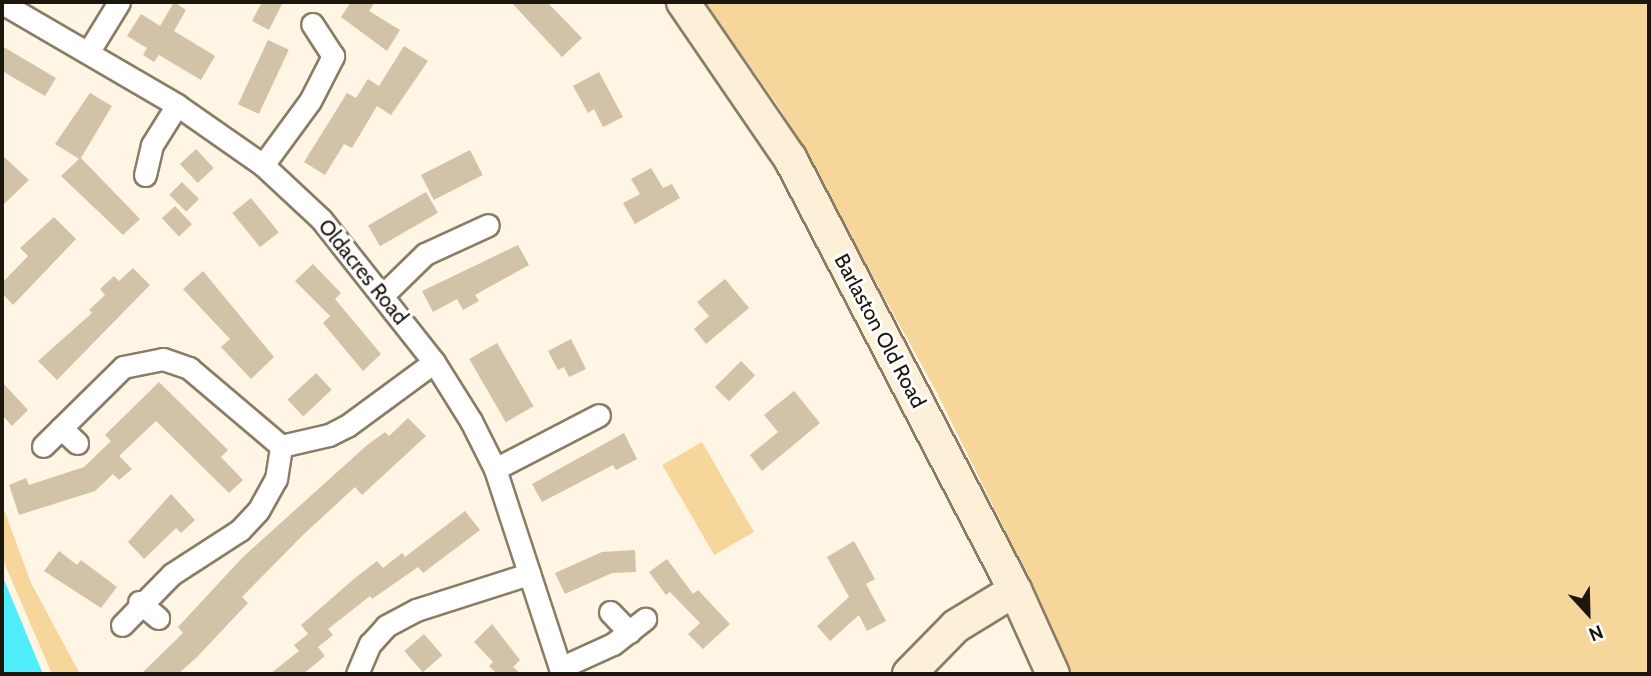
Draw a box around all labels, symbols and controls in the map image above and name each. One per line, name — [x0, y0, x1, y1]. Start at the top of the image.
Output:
street label: Oldacres Road — [313, 214, 413, 330]
street label: Barlaston Old Road — [829, 250, 931, 412]
north arrow — [1553, 578, 1623, 648]
text: N — [1586, 620, 1607, 646]

